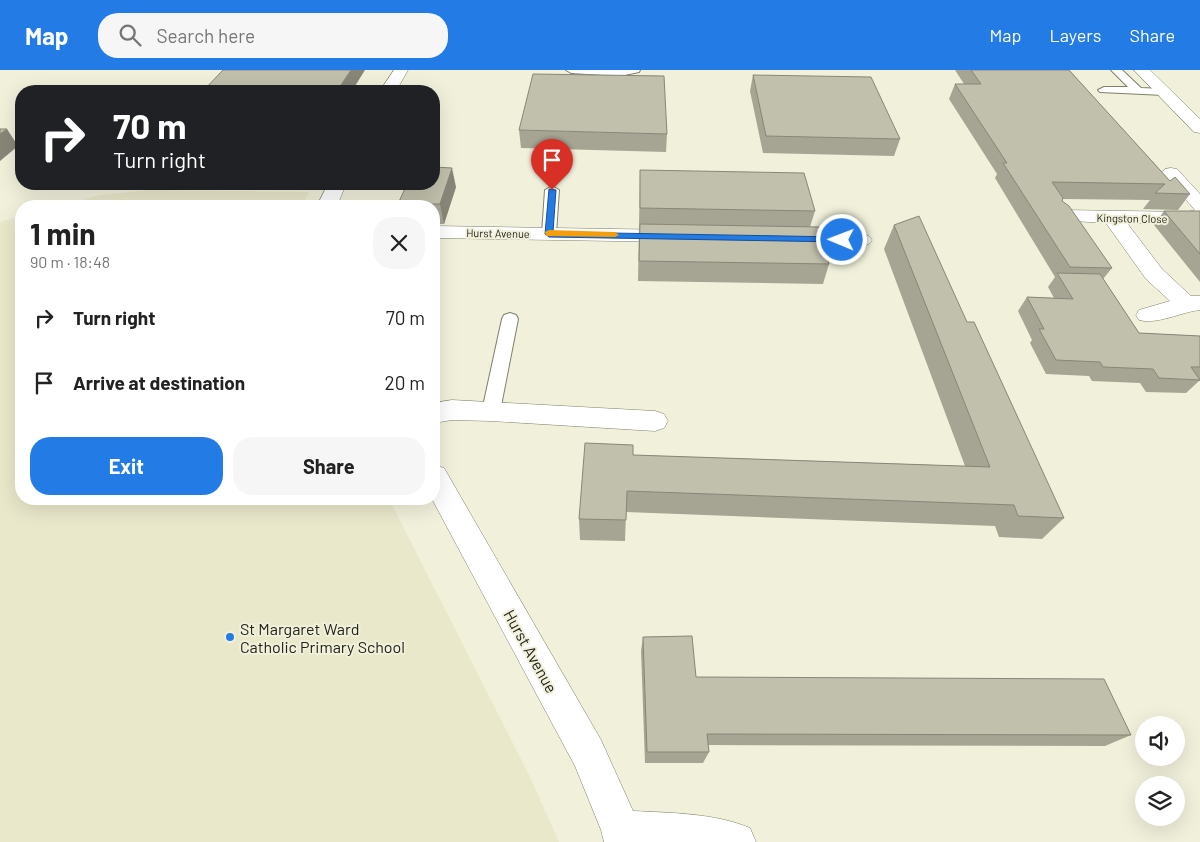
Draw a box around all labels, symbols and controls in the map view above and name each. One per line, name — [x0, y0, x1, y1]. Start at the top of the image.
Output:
search box — [98, 13, 448, 58]
text: Map — [25, 21, 68, 50]
icon: search — [116, 21, 144, 49]
text: Search here — [156, 24, 255, 47]
text: Map — [989, 24, 1021, 46]
text: Layers — [1049, 24, 1102, 46]
text: Share — [1130, 24, 1175, 46]
text: 70 m — [113, 104, 187, 146]
icon: right — [30, 105, 95, 170]
pin — [531, 139, 573, 190]
text: Turn right — [113, 146, 206, 172]
icon: arrive — [538, 146, 566, 174]
street label: Kingston Close — [1096, 211, 1168, 225]
position arrow — [815, 213, 867, 265]
text: 1 min — [30, 215, 96, 251]
button: close — [373, 217, 425, 269]
street label: Hurst Avenue — [466, 226, 530, 240]
text: 90 m · 18:48 — [30, 252, 110, 271]
icon: right — [30, 304, 58, 332]
text: Turn right — [73, 306, 155, 329]
text: 70 m — [386, 306, 425, 329]
icon: arrive — [30, 369, 58, 397]
text: Arrive at destination — [73, 371, 245, 394]
text: 20 m — [385, 371, 425, 394]
button: Exit — [30, 437, 223, 495]
button: Share — [233, 437, 425, 495]
street label: Hurst Avenue — [500, 606, 562, 696]
place label: St Margaret Ward Catholic Primary School — [240, 619, 405, 656]
marker: St Margaret Ward Catholic Primary School — [224, 631, 236, 643]
map controls — [1135, 716, 1185, 826]
button: sound — [1135, 716, 1185, 766]
button: layers — [1135, 776, 1185, 826]

